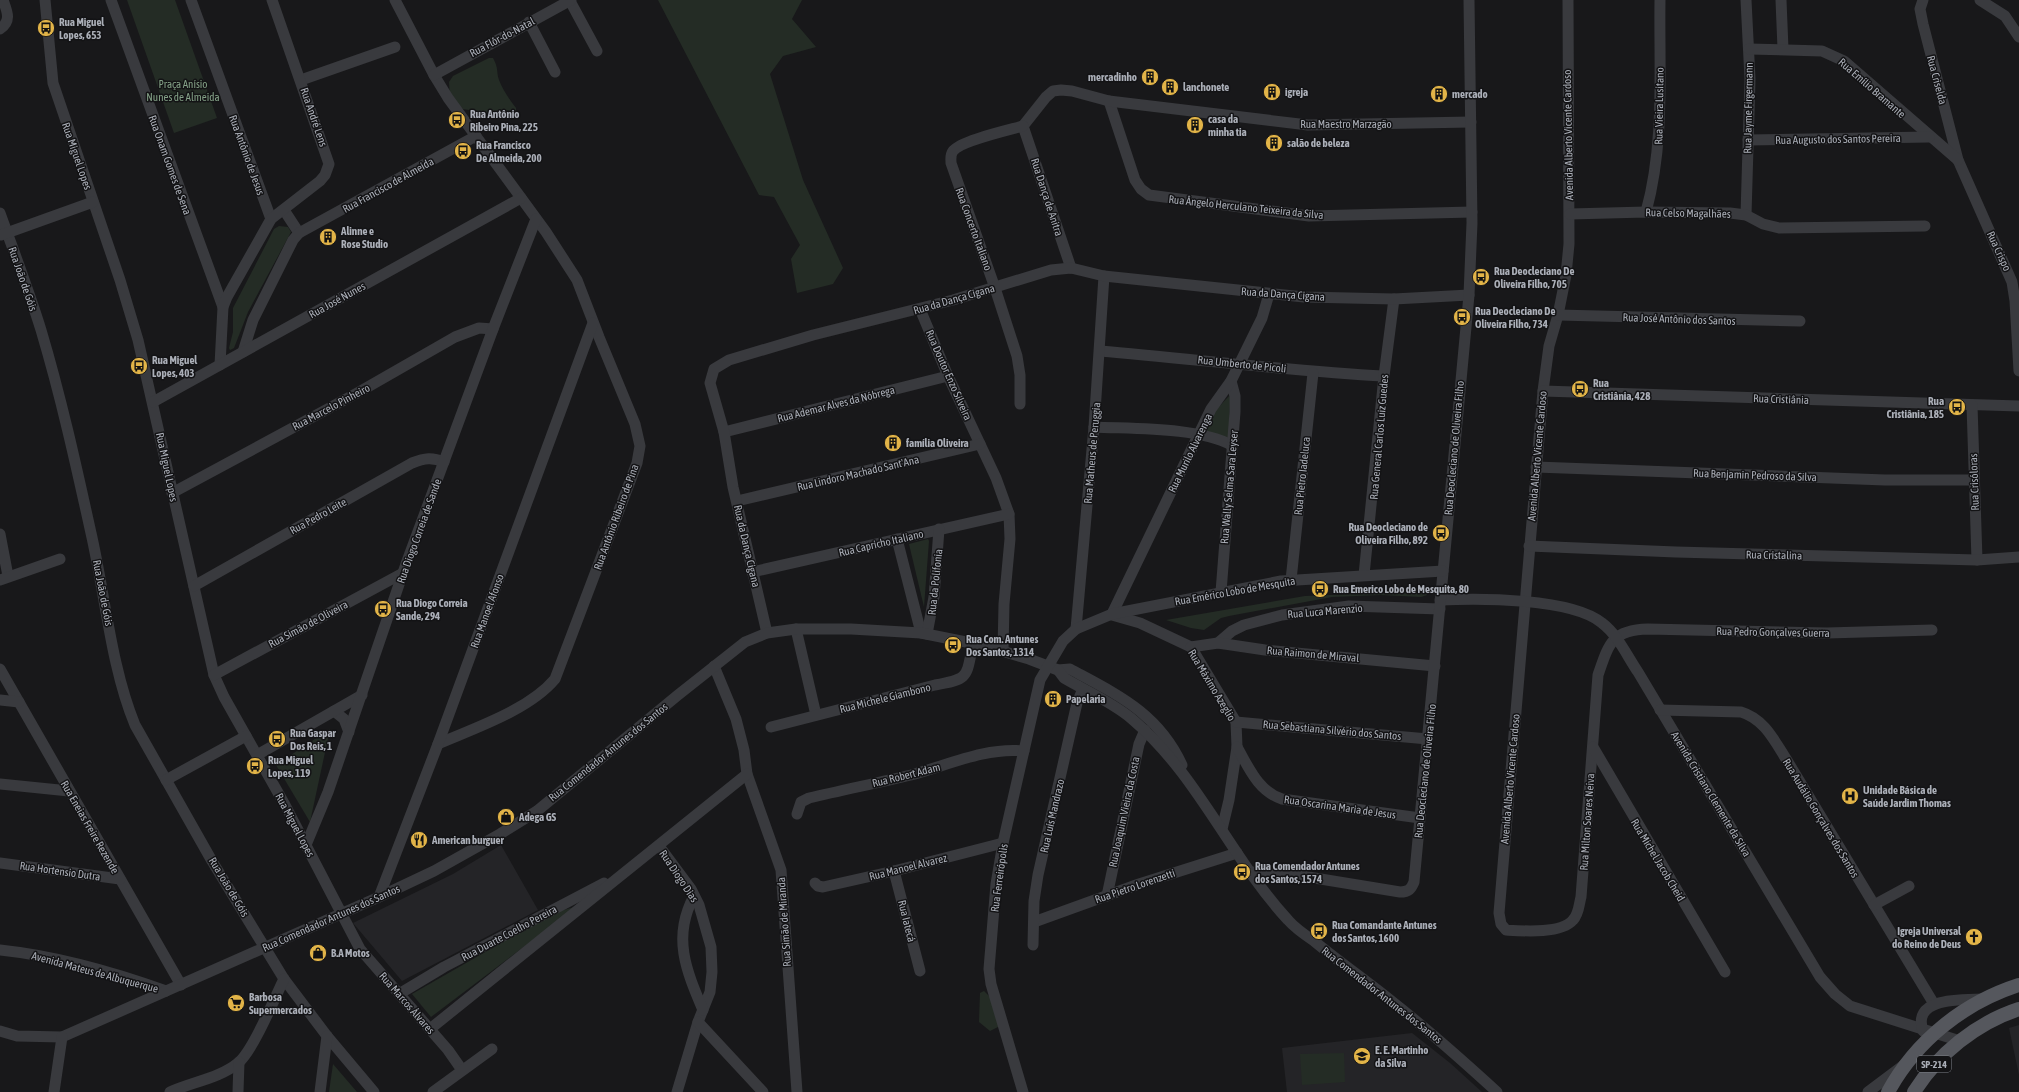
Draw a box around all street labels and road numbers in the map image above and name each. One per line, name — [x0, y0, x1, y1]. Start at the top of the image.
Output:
street label: Rua Flôr-do-Natal — [467, 15, 537, 59]
street label: Rua Criselda — [1925, 54, 1949, 106]
street label: Rua Emílio Bramante — [1836, 56, 1908, 120]
street label: Rua Jayme Firgermann — [1741, 62, 1755, 154]
street label: Rua Vieira Lusitano — [1652, 67, 1666, 145]
street label: Avenida Alberto Vicente Cardoso — [1561, 70, 1575, 200]
street label: Rua André Lens — [298, 86, 330, 148]
street label: Rua Antônio de Jesus — [227, 113, 267, 197]
street label: Rua Onam Gomes de Sena — [146, 114, 194, 216]
street label: Rua Maestro Marzagão — [1300, 118, 1392, 130]
street label: Rua Miguel Lopes — [60, 121, 94, 191]
street label: Rua Augusto dos Santos Pereira — [1775, 132, 1901, 146]
street label: Rua Francisco de Almeida — [340, 155, 436, 215]
street label: Rua Dança de Anitra — [1029, 157, 1065, 237]
street label: Rua Concerto Italiano — [953, 186, 995, 272]
street label: Rua Ângelo Herculano Teixeira da Silva — [1168, 193, 1324, 221]
street label: Rua Celso Magalhães — [1645, 206, 1731, 220]
street label: Rua Crispo — [1985, 229, 2013, 273]
street label: Rua João de Góis — [6, 245, 40, 313]
street label: Rua José Nunes — [307, 280, 367, 320]
street label: Rua da Dança Cigana — [912, 282, 996, 316]
street label: Rua da Dança Cigana — [1241, 285, 1325, 303]
street label: Rua José Antônio dos Santos — [1622, 311, 1736, 327]
street label: Rua Doutor Enzo Silveira — [924, 328, 974, 422]
street label: Rua Umberto de Pícoli — [1197, 353, 1287, 375]
street label: Rua General Carlos Luiz Guedes — [1368, 374, 1390, 500]
street label: Rua Deocleciano de Oliveira Filho — [1442, 380, 1466, 516]
street label: Rua Marcelo Pinheiro — [290, 382, 372, 432]
street label: Rua Ademar Alves da Nóbrega — [776, 384, 896, 424]
street label: Avenida Alberto Vicente Cardoso — [1525, 390, 1549, 522]
street label: Rua Cristiânia — [1753, 392, 1809, 406]
street label: Rua Matheus de Peruggia — [1082, 402, 1102, 504]
street label: Rua Murilo Alvarenga — [1166, 412, 1214, 494]
street label: Rua Wally Selma Sara Leyser — [1218, 429, 1240, 544]
street label: Rua Miguel Lopes — [154, 431, 180, 503]
street label: Rua Pietro Iadeluca — [1292, 436, 1312, 516]
street label: Rua Lindoro Machado Sant'Ana — [796, 453, 920, 493]
street label: Rua Crisóloras — [1967, 453, 1981, 511]
street label: Rua Antônio Ribeiro de Pina — [591, 463, 641, 571]
street label: Rua Benjamin Pedroso da Silva — [1693, 467, 1817, 483]
street label: Rua Diogo Correia de Sande — [395, 477, 443, 585]
street label: Rua Pedro Leite — [288, 496, 348, 536]
street label: Rua da Dança Cigana — [732, 504, 762, 588]
street label: Rua Capricho Italiano — [837, 527, 925, 559]
street label: Rua da Polifonia — [926, 548, 944, 616]
street label: Rua Cristalina — [1746, 549, 1802, 561]
street label: Rua João de Góis — [91, 559, 115, 627]
street label: Rua Manoel Afonso — [468, 572, 506, 650]
street label: Rua Emérico Lobo de Mesquita — [1174, 574, 1296, 608]
street label: Rua Simão de Oliveira — [266, 598, 350, 650]
street label: Rua Luca Marenzio — [1287, 602, 1363, 620]
street label: Rua Pedro Gonçalves Guerra — [1716, 625, 1830, 639]
street label: Rua Raimon de Miraval — [1266, 644, 1360, 664]
street label: Rua Máximo Azeglio — [1186, 647, 1238, 723]
street label: Rua Michele Giambono — [838, 681, 932, 715]
street label: Rua Comendador Antunes dos Santos — [546, 700, 670, 804]
street label: Rua Deocleciano de Oliveira Filho — [1412, 703, 1438, 839]
street label: Avenida Alberto Vicente Cardoso — [1498, 713, 1522, 845]
street label: Rua Sebastiana Silvério dos Santos — [1262, 718, 1402, 742]
street label: Avenida Cristiano Clemente da Silva — [1669, 729, 1753, 859]
street label: Rua Joaquim Vieira da Costa — [1106, 756, 1142, 868]
street label: Rua Audálio Gonçalves dos Santos — [1781, 756, 1861, 880]
street label: Rua Robert Adam — [871, 761, 941, 789]
street label: Rua Milton Soares Neiva — [1578, 773, 1596, 871]
street label: Rua Eneias Freire Rezende — [59, 778, 121, 876]
street label: Rua Luís Mandrazo — [1038, 778, 1066, 854]
street label: Rua Miguel Lopes — [273, 791, 317, 859]
street label: Rua Oscarina Maria de Jesus — [1283, 793, 1397, 821]
street label: Rua Michel Jacob Cheid — [1629, 817, 1687, 903]
street label: Rua Ferreirópolis — [988, 843, 1010, 913]
street label: Rua Diogo Dias — [657, 848, 701, 904]
street label: Rua Manoel Alvarez — [868, 852, 948, 882]
street label: Rua João de Góis — [207, 855, 251, 919]
street label: Rua Hortensio Dutra — [19, 859, 101, 883]
street label: Rua Pietro Lorenzetti — [1093, 867, 1177, 905]
street label: Rua Simão de Miranda — [775, 877, 793, 967]
street label: Rua Comendador Antunes dos Santos — [260, 882, 402, 954]
street label: Rua Iatecá — [896, 899, 918, 943]
street label: Rua Duarte Coelho Pereira — [459, 903, 559, 963]
street label: Rua Comendador Antunes dos Santos — [1320, 944, 1445, 1046]
street label: Avenida Mateus de Albuquerque — [30, 949, 160, 995]
street label: Rua Marcos Álvares — [377, 970, 437, 1036]
road number: SP-214 — [1917, 1056, 1951, 1072]

